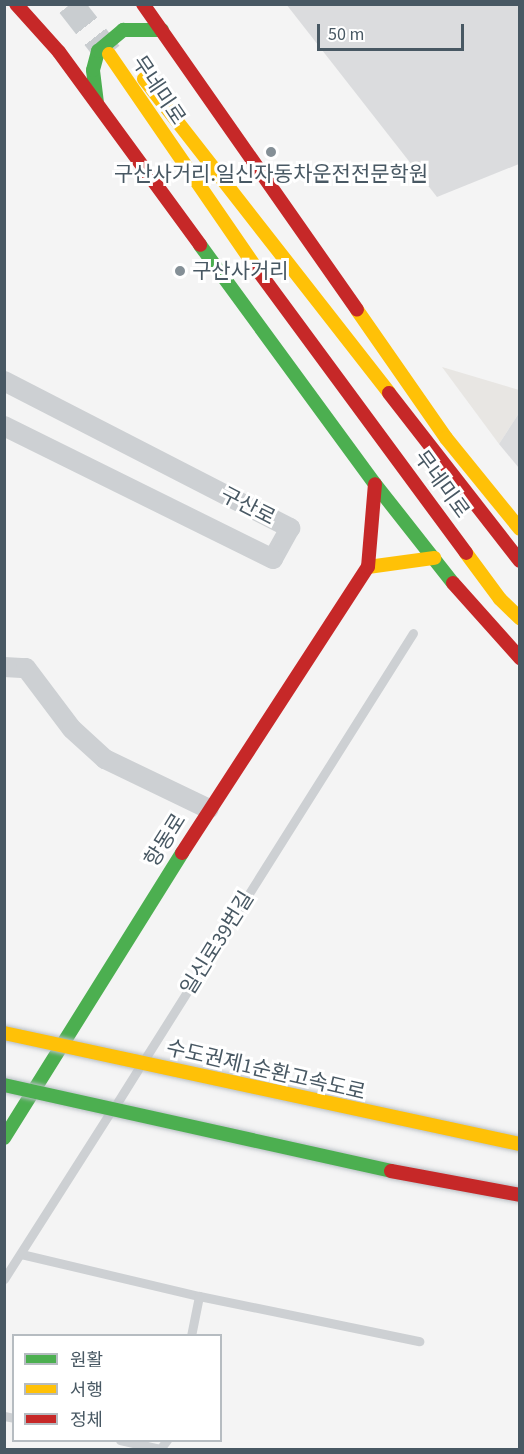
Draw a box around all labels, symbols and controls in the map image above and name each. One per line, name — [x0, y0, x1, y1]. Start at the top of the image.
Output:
scale bar — [320, 12, 467, 50]
text: 50 m — [328, 22, 364, 47]
street label: 무네미로 — [127, 51, 191, 129]
marker: 구산사거리.일신자동차운전전문학원 — [264, 145, 278, 159]
place label: 구산사거리.일신자동차운전전문학원 — [114, 161, 428, 187]
place label: 구산사거리 — [192, 258, 289, 284]
marker: 구산사거리 — [173, 264, 187, 278]
street label: 무네미로 — [409, 445, 475, 523]
street label: 구산로 — [216, 482, 280, 530]
street label: 항동로 — [139, 809, 191, 871]
street label: 일신로39번길 — [175, 887, 259, 999]
street label: 수도권제1순환고속도로 — [164, 1035, 368, 1105]
legend — [12, 1334, 222, 1442]
text: 원활 — [70, 1348, 103, 1373]
text: 서행 — [70, 1378, 103, 1403]
text: 정체 — [70, 1408, 103, 1433]

